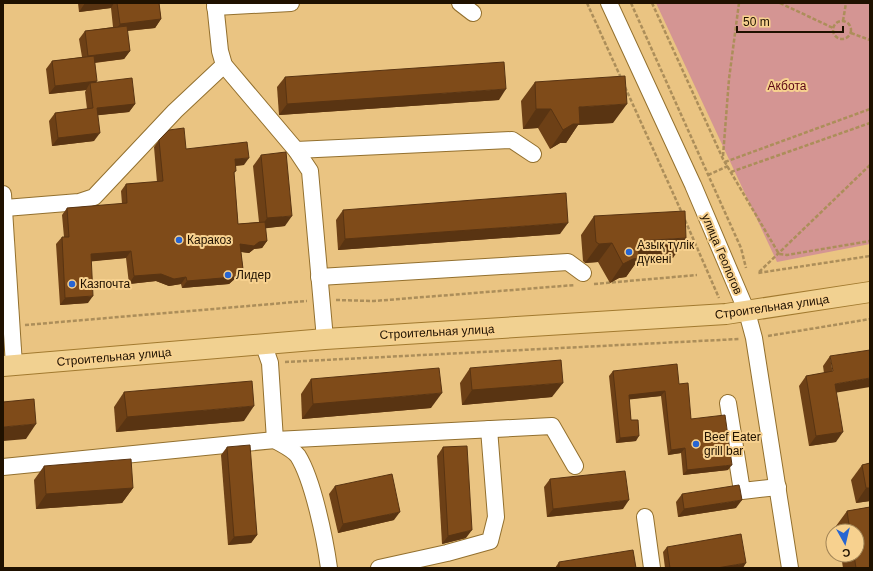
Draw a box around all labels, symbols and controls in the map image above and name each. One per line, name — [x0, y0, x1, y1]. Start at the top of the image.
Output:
scale bar — [737, 8, 843, 34]
text: 50 m — [743, 15, 770, 29]
park label: Акбота — [768, 79, 807, 93]
street label: улица Геологов — [699, 212, 745, 296]
place label: Каракоз — [187, 233, 232, 247]
marker: Каракоз — [174, 235, 184, 245]
place label: Азық түлік дүкені — [637, 238, 695, 266]
marker: Азық түлік дүкені — [624, 247, 634, 257]
place label: Лидер — [236, 268, 271, 282]
marker: Лидер — [223, 270, 233, 280]
place label: Казпочта — [80, 277, 131, 291]
marker: Казпочта — [67, 279, 77, 289]
street label: Строительная улица — [714, 292, 830, 322]
street label: Строительная улица — [379, 322, 495, 342]
street label: Строительная улица — [56, 345, 172, 369]
place label: Beef Eater grill bar — [704, 430, 761, 458]
marker: Beef Eater grill bar — [691, 439, 701, 449]
north arrow — [825, 523, 865, 563]
text: С — [842, 546, 851, 559]

